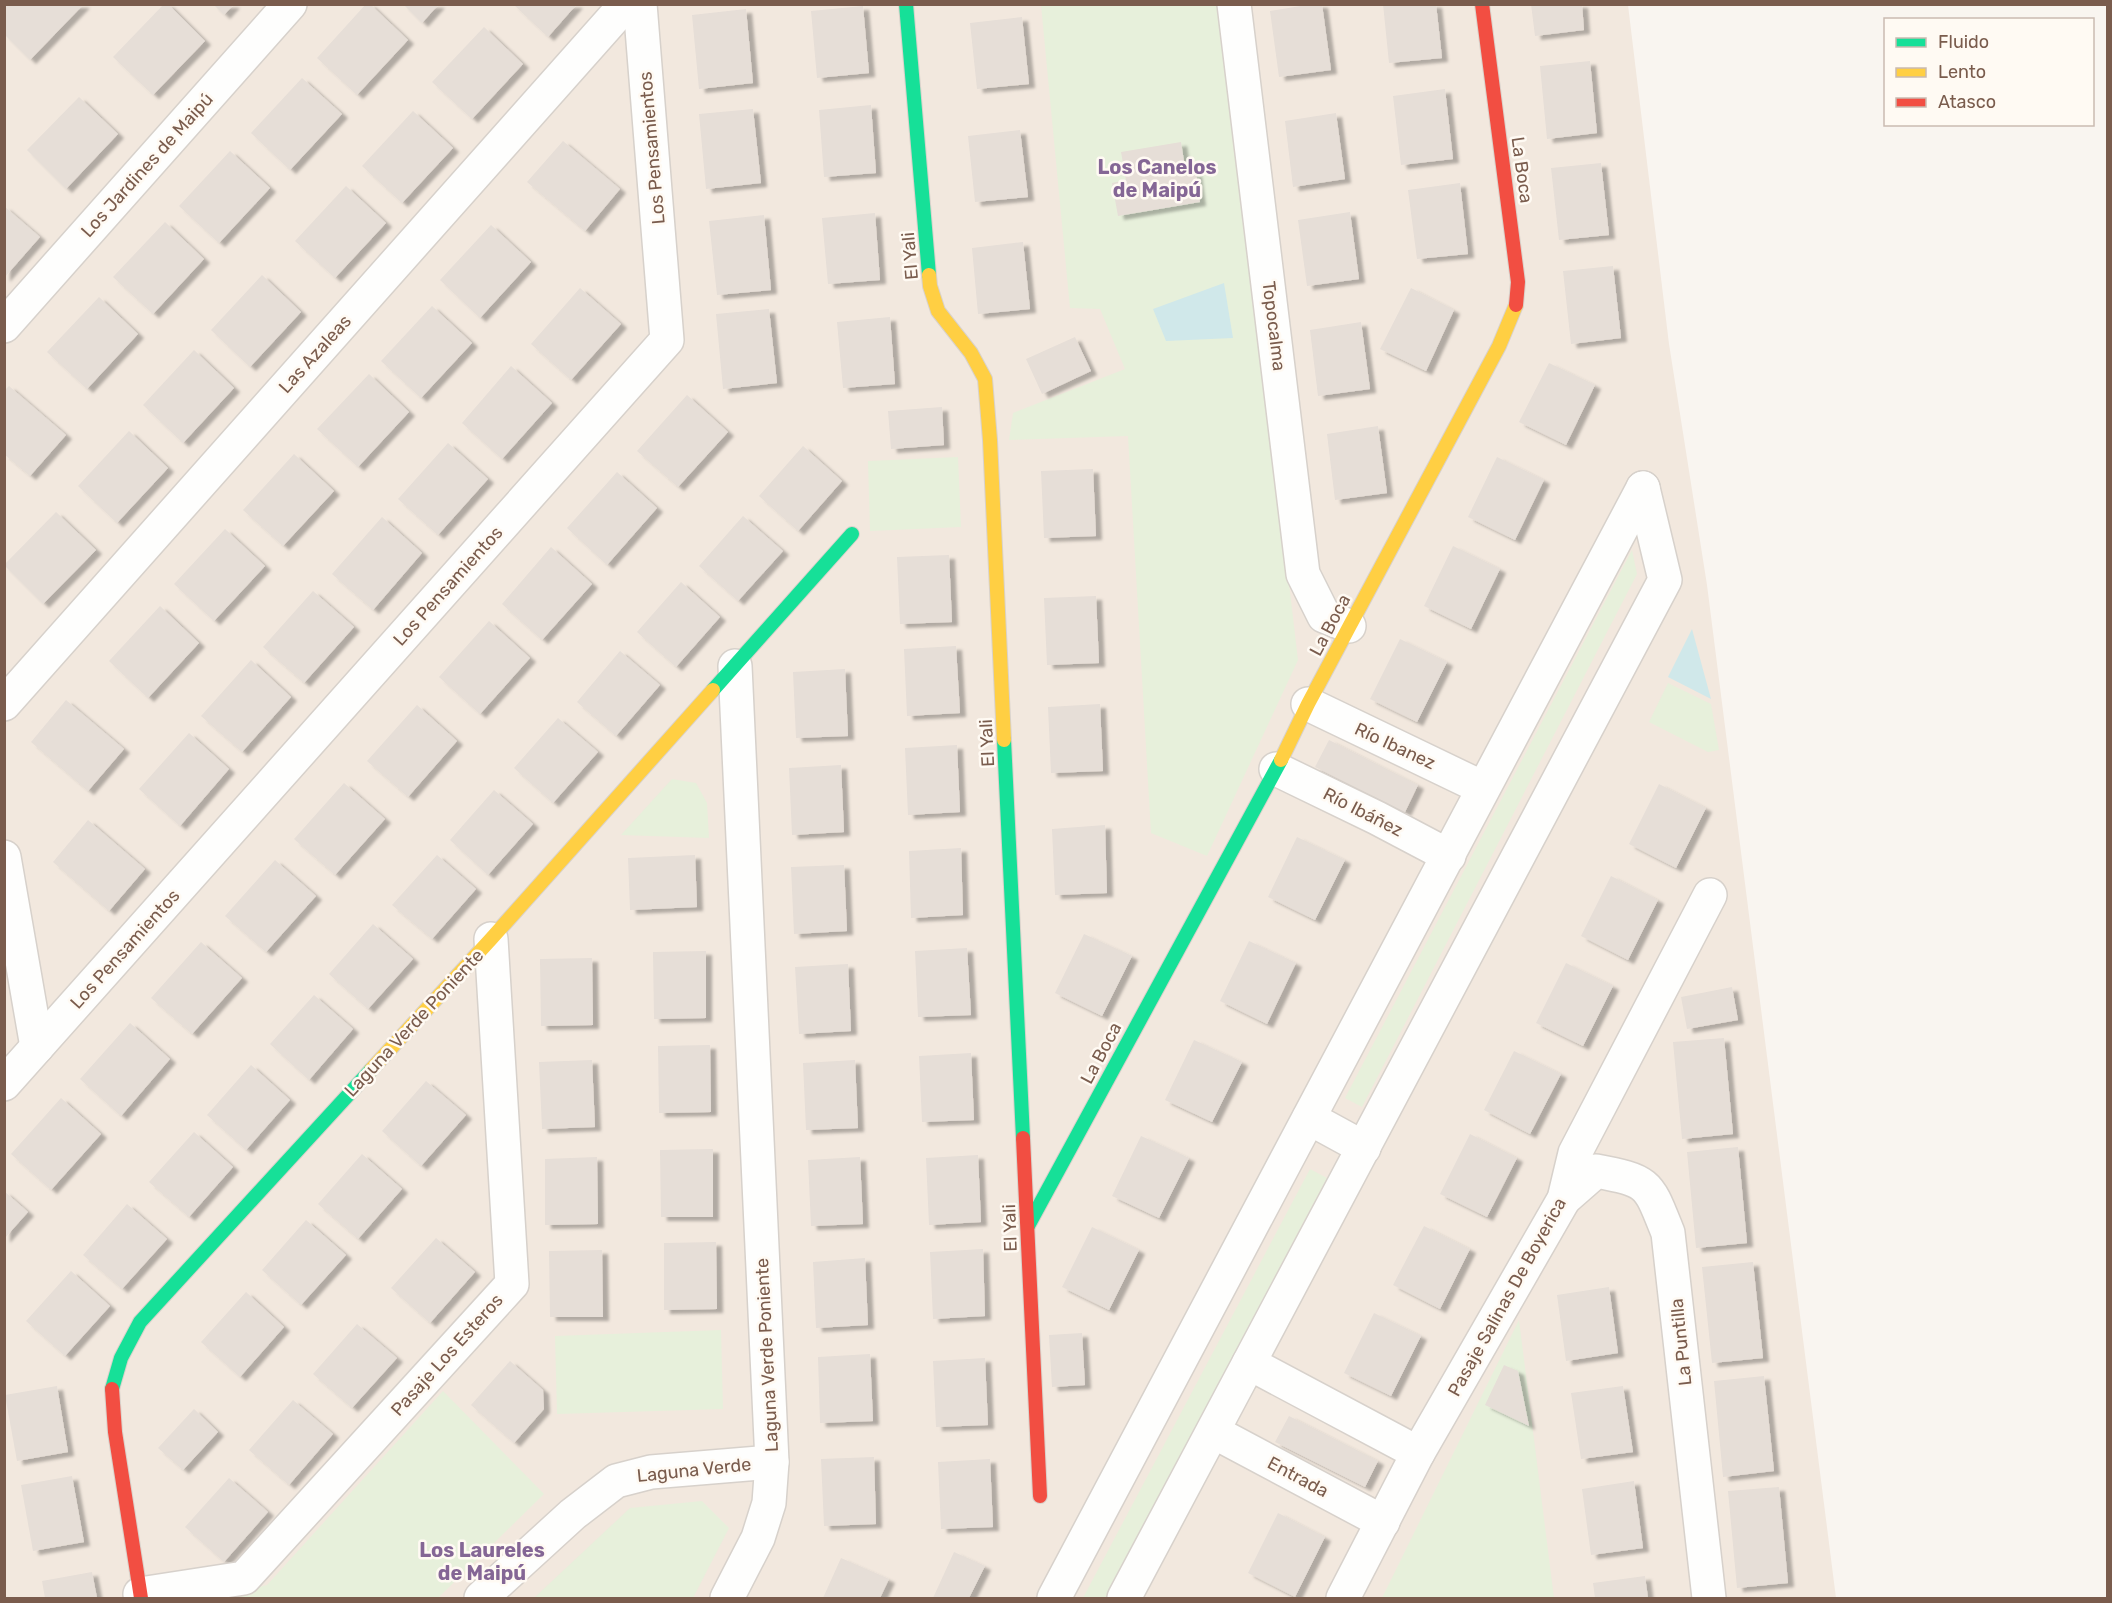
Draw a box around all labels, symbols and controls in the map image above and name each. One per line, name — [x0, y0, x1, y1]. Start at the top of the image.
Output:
legend — [1884, 18, 2094, 126]
text: Fluido — [1938, 31, 1989, 53]
text: Lento — [1938, 61, 1986, 83]
street label: Los Pensamientos — [634, 71, 670, 225]
street label: Los Jardines de Maipú — [76, 88, 218, 242]
text: Atasco — [1938, 91, 1996, 113]
street label: La Boca — [1506, 135, 1538, 205]
district label: Los Canelos de Maipú — [1098, 155, 1216, 202]
street label: El Yali — [897, 231, 923, 281]
street label: Topocalma — [1258, 280, 1290, 372]
street label: Las Azaleas — [274, 310, 356, 398]
street label: Los Pensamientos — [389, 522, 507, 650]
street label: La Boca — [1305, 590, 1355, 660]
street label: Río Ibanez — [1351, 718, 1439, 774]
street label: El Yali — [975, 719, 999, 767]
street label: Río Ibáñez — [1319, 783, 1407, 841]
street label: Los Pensamientos — [66, 885, 184, 1013]
street label: Laguna Verde Poniente — [340, 944, 488, 1102]
street label: La Boca — [1076, 1018, 1126, 1088]
street label: Pasaje Salinas De Boyerica — [1443, 1194, 1571, 1400]
street label: El Yali — [998, 1204, 1022, 1252]
street label: Laguna Verde Poniente — [751, 1257, 783, 1453]
street label: Pasaje Los Esteros — [386, 1289, 508, 1421]
street label: La Puntilla — [1665, 1297, 1697, 1387]
street label: Entrada — [1264, 1452, 1332, 1502]
street label: Laguna Verde — [636, 1453, 752, 1487]
district label: Los Laureles de Maipú — [419, 1538, 545, 1585]

